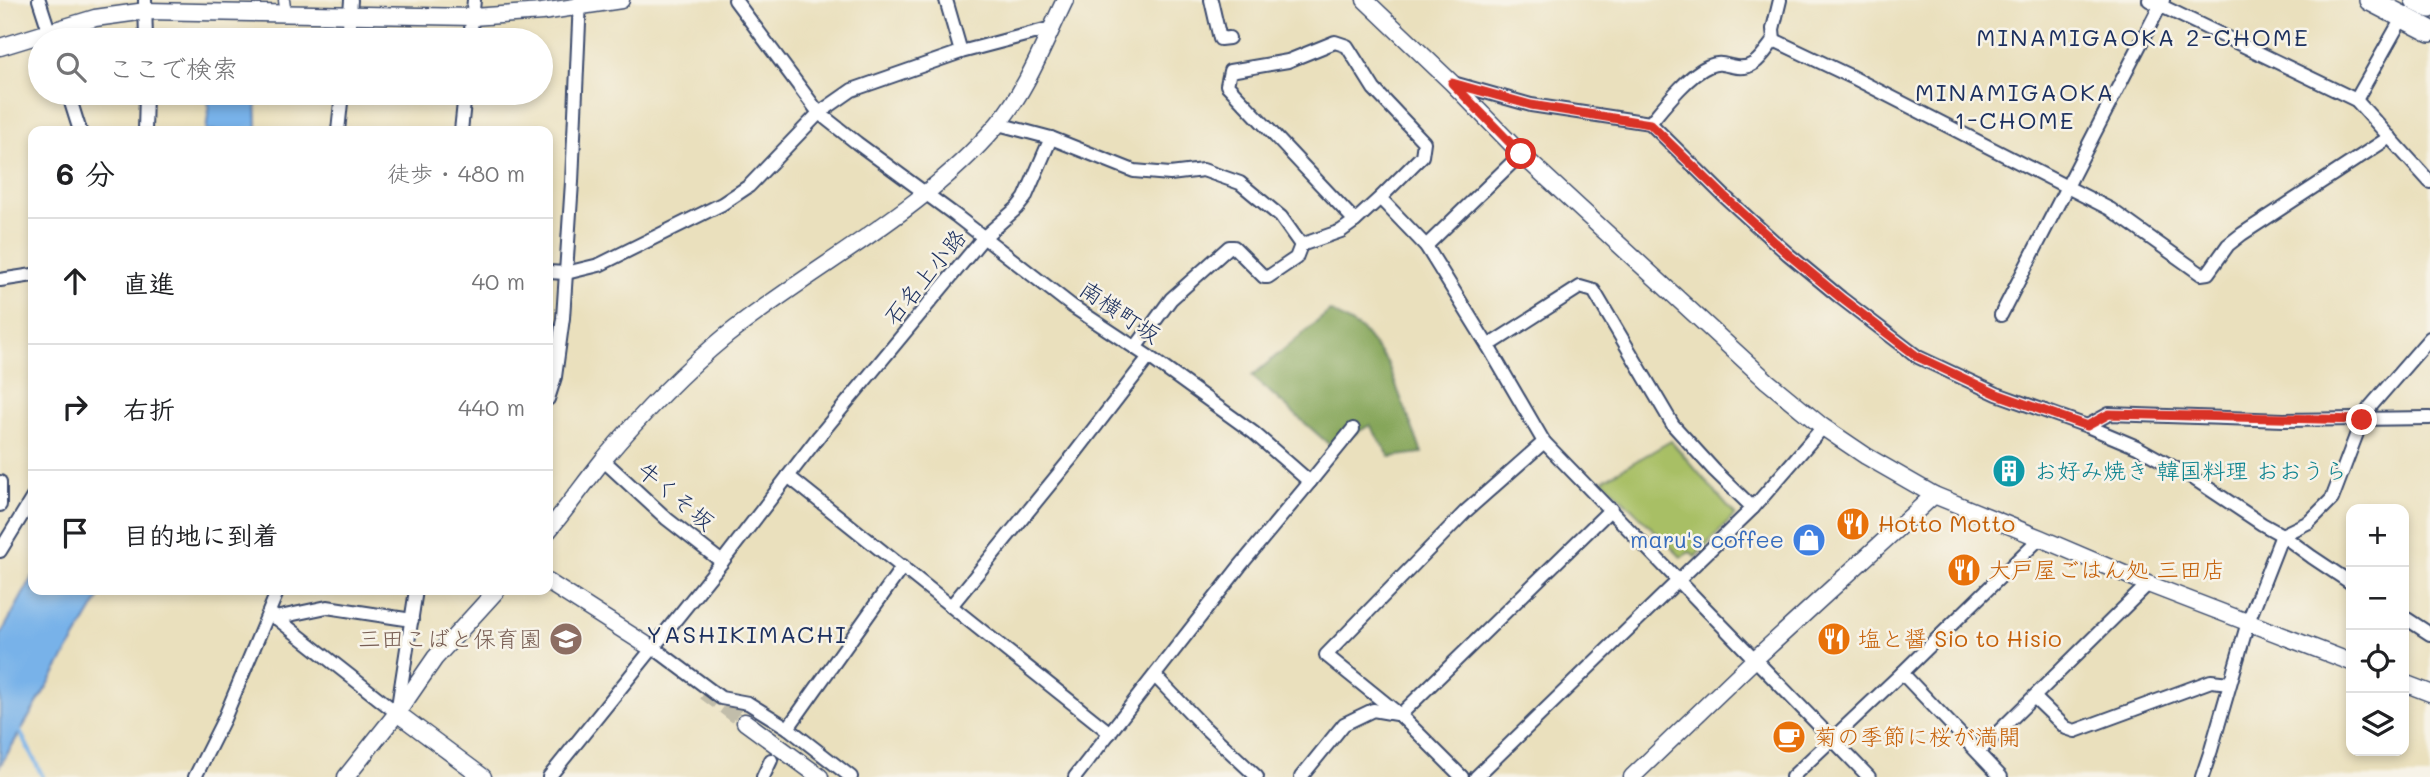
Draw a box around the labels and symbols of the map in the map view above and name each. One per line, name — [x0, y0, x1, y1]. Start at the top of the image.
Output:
district label: MINAMIGAOKA 2-CHOME — [1976, 21, 2310, 52]
district label: MINAMIGAOKA 1-CHOME — [1915, 76, 2115, 135]
route start — [1505, 138, 1536, 169]
street label: 石名上小路 — [876, 222, 972, 330]
street label: 南横町坂 — [1074, 273, 1167, 349]
route end — [2346, 404, 2377, 435]
building icon: お好み焼き 韓国料理 おおうら — [1990, 452, 2028, 490]
street label: 牛くそ坂 — [632, 454, 722, 536]
place label: お好み焼き 韓国料理 おおうら — [2034, 455, 2348, 485]
restaurant icon: Hotto Motto — [1834, 505, 1872, 543]
place label: Hotto Motto — [1878, 508, 2015, 538]
shop icon: maru's coffee — [1790, 521, 1828, 559]
place label: maru's coffee — [1630, 524, 1784, 554]
restaurant icon: 大戸屋ごはん処 三田店 — [1945, 551, 1983, 589]
place label: 大戸屋ごはん処 三田店 — [1988, 554, 2225, 584]
district label: YASHIKIMACHI — [646, 618, 848, 649]
school or university icon: 三田こばと保育園 — [547, 620, 585, 658]
restaurant icon: 塩と醤 Sio to Hisio — [1815, 620, 1853, 658]
place label: 三田こばと保育園 — [358, 623, 542, 653]
place label: 塩と醤 Sio to Hisio — [1858, 623, 2062, 653]
cafe icon: 菊の季節に桜が満開 — [1770, 718, 1808, 756]
place label: 菊の季節に桜が満開 — [1814, 721, 2021, 751]

